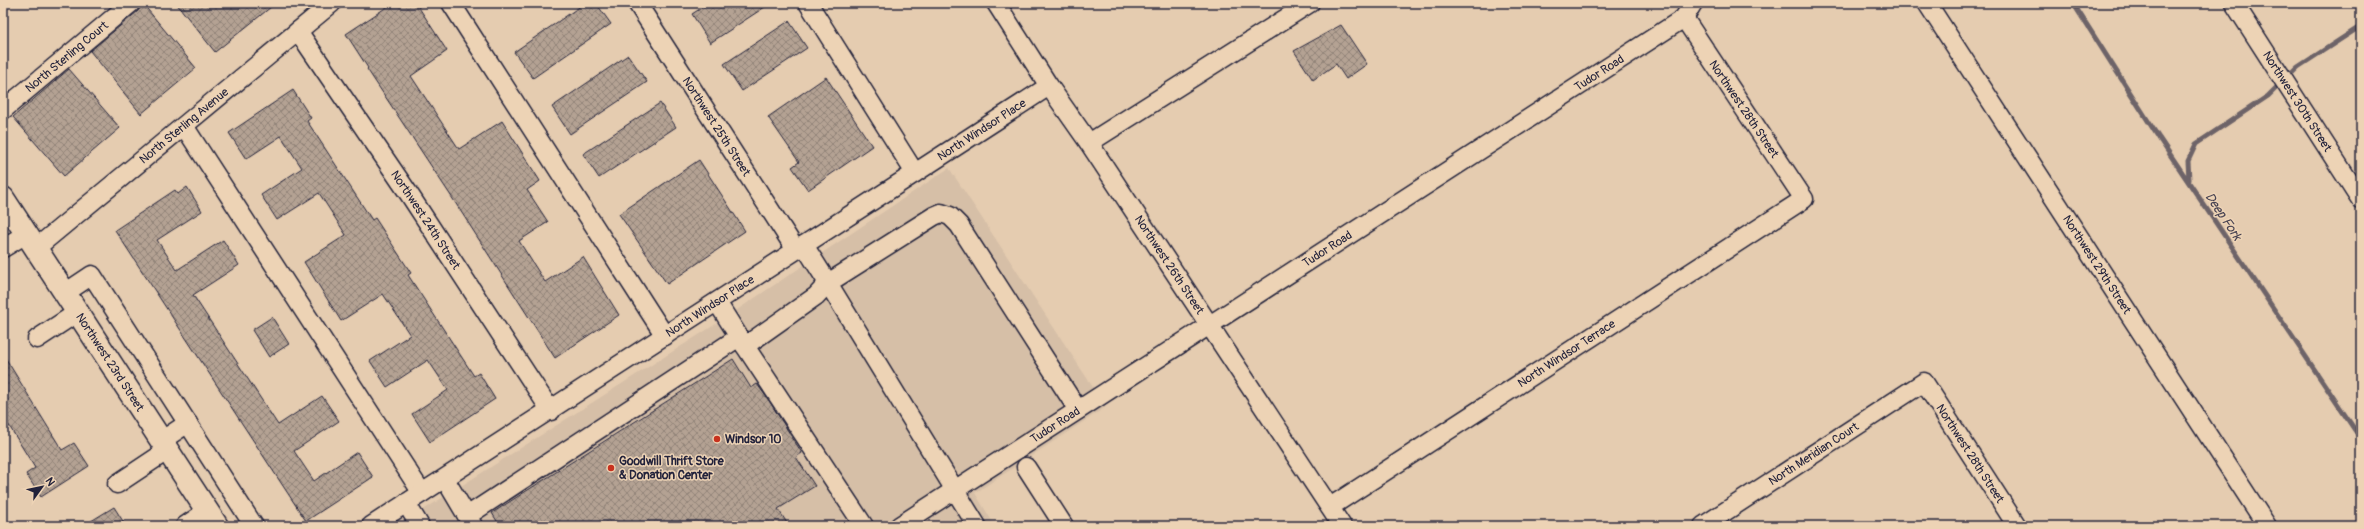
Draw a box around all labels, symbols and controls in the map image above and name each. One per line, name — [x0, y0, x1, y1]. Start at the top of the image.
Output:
street label: North Sterling Court — [23, 18, 112, 96]
street label: Northwest 30th Street — [2259, 48, 2335, 155]
street label: Tudor Road — [1572, 52, 1627, 95]
street label: Northwest 28th Street — [1705, 58, 1782, 161]
street label: Northwest 25th Street — [679, 74, 754, 179]
street label: North Sterling Avenue — [137, 85, 232, 167]
street label: North Windsor Place — [935, 96, 1029, 164]
street label: Northwest 24th Street — [387, 168, 463, 273]
water label: Deep Fork — [2201, 190, 2246, 245]
street label: Northwest 26th Street — [1131, 213, 1207, 317]
street label: Northwest 29th Street — [2059, 213, 2134, 317]
street label: Tudor Road — [1300, 228, 1355, 271]
street label: North Windsor Place — [663, 272, 757, 341]
street label: Northwest 23rd Street — [72, 310, 147, 415]
street label: North Windsor Terrace — [1515, 316, 1619, 391]
street label: Northwest 28th Street — [1932, 402, 2007, 506]
street label: Tudor Road — [1028, 404, 1083, 447]
street label: North Meridian Court — [1766, 419, 1862, 489]
place label: Windsor 10 — [725, 432, 782, 447]
marker: Windsor 10 — [712, 434, 722, 444]
place label: Goodwill Thrift Store & Donation Center — [619, 454, 725, 483]
marker: Goodwill Thrift Store & Donation Center — [606, 463, 616, 473]
north arrow — [22, 467, 62, 507]
text: N — [42, 475, 58, 489]

